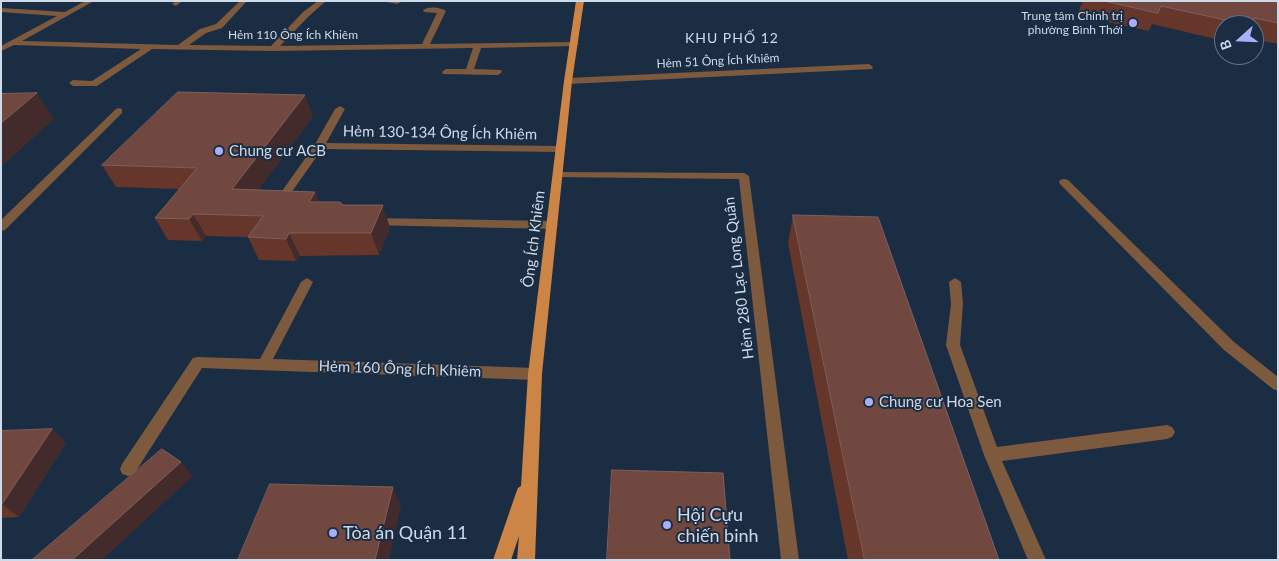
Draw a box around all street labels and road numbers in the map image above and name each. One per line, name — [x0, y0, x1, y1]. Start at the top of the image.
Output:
street label: Hẻm 110 Ông Ích Khiêm — [228, 28, 358, 42]
street label: Hẻm 51 Ông Ích Khiêm — [656, 51, 780, 71]
street label: Hẻm 130-134 Ông Ích Khiêm — [343, 122, 537, 144]
street label: Ông Ích Khiêm — [519, 190, 549, 288]
street label: Hẻm 280 Lạc Long Quân — [720, 196, 758, 360]
street label: Hẻm 160 Ông Ích Khiêm — [318, 357, 482, 381]

